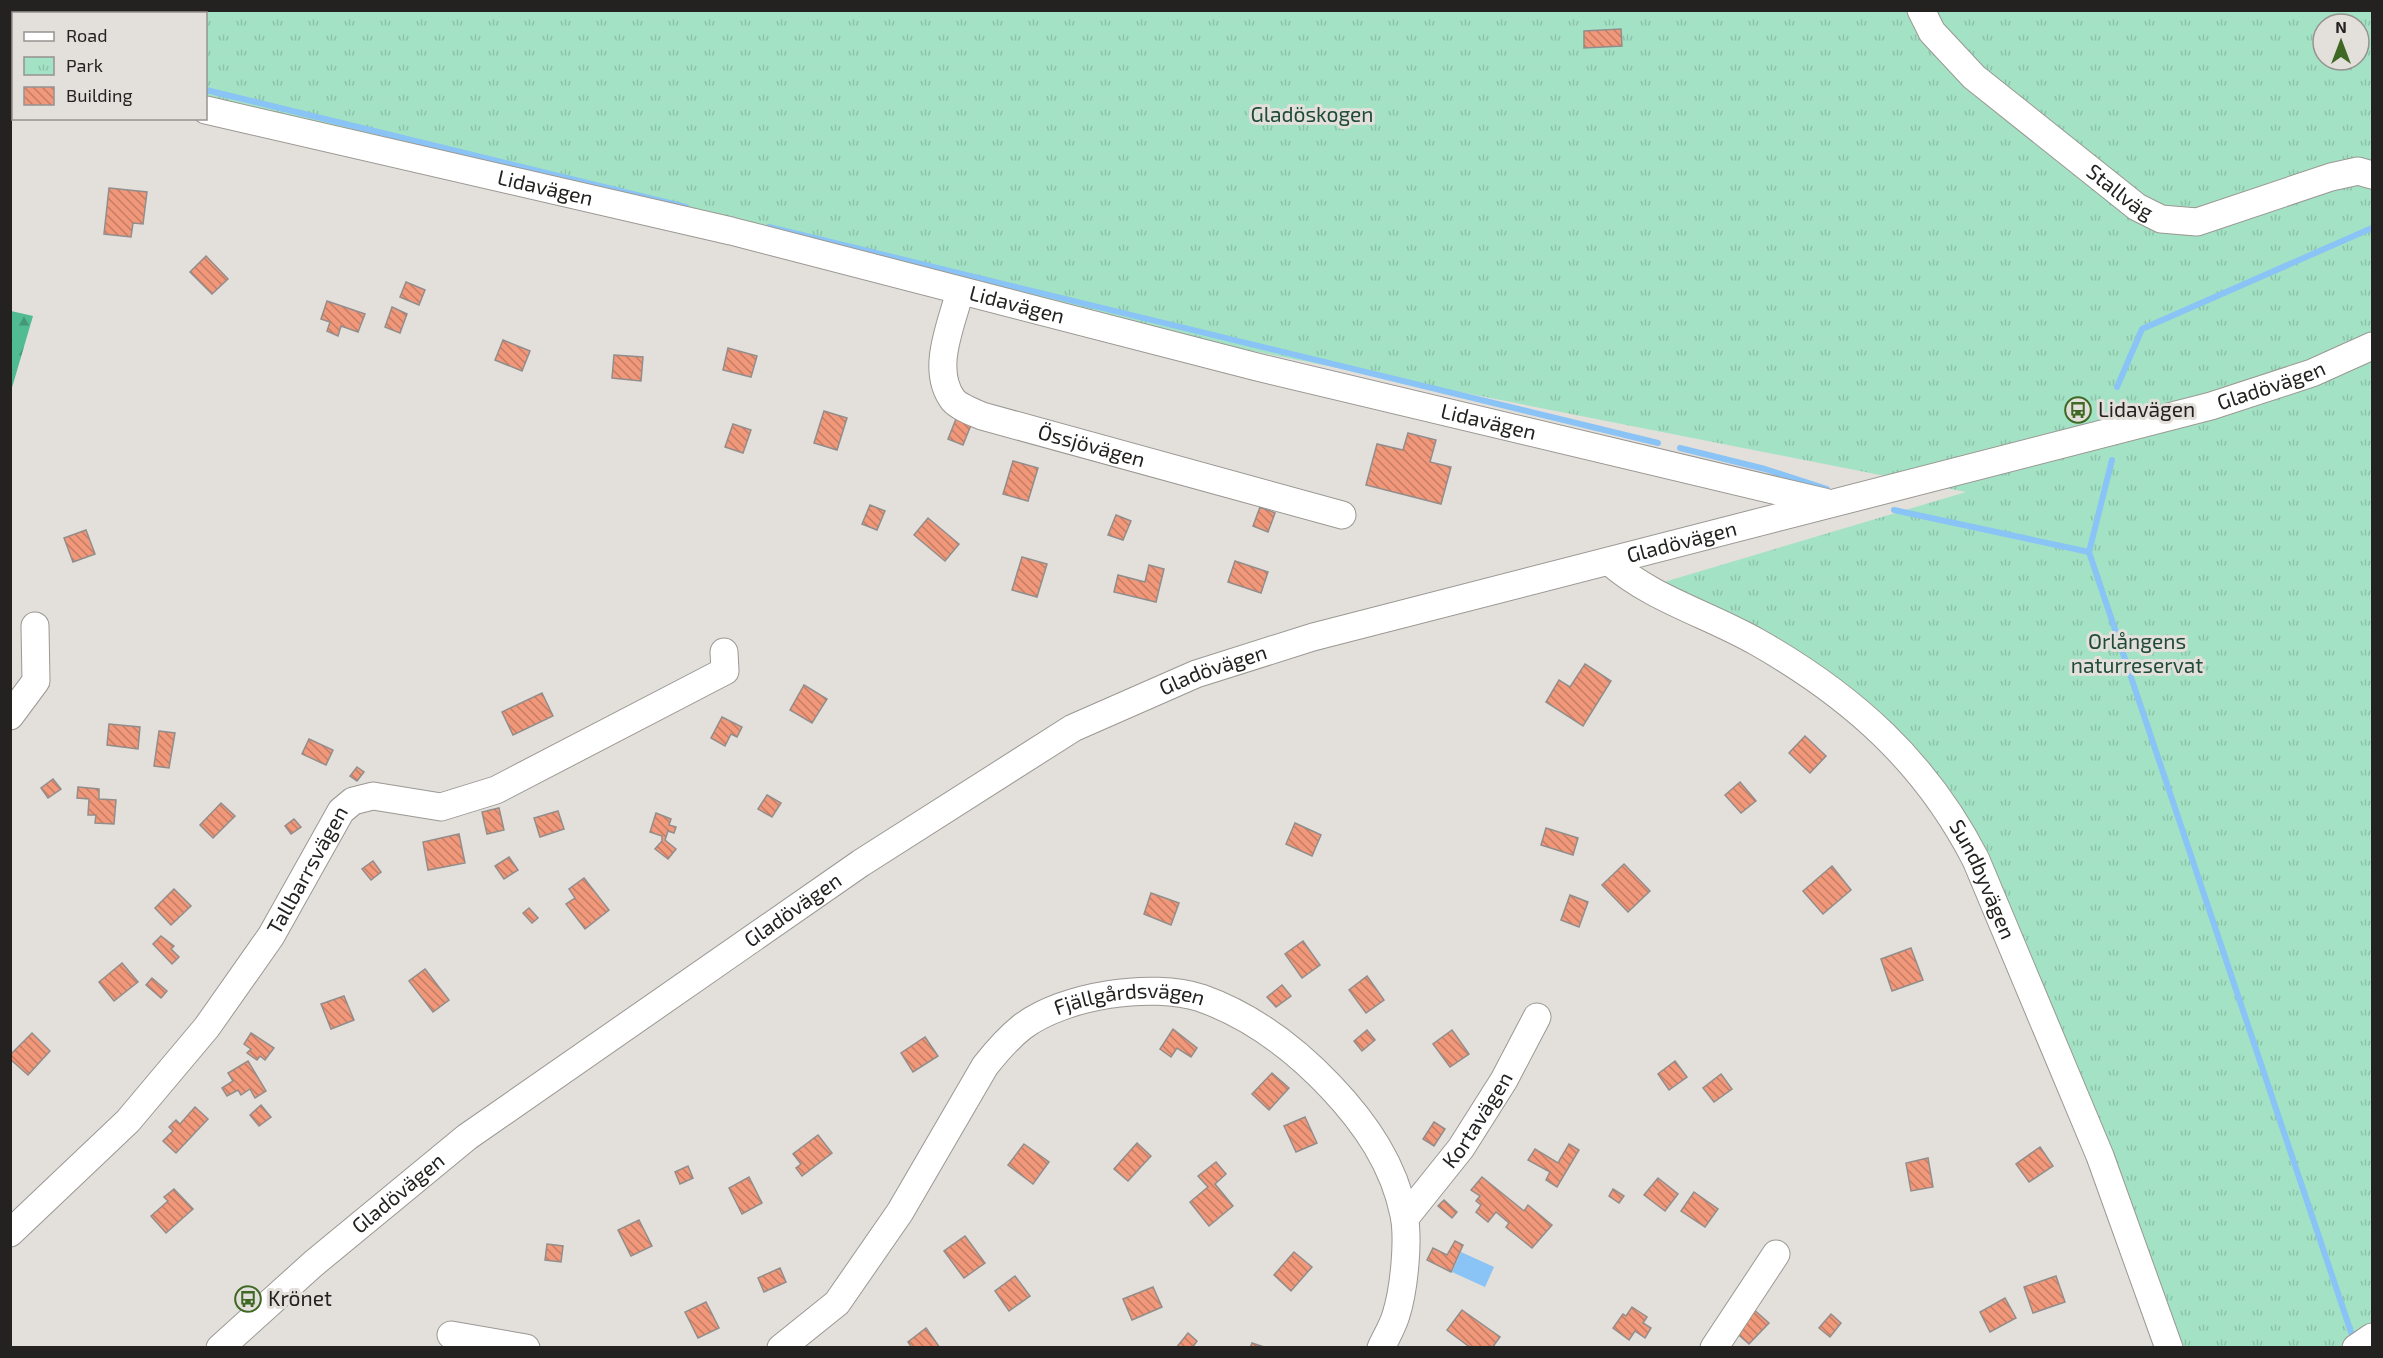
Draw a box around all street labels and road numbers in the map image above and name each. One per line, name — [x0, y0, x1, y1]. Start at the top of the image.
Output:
street label: Stallväg — [2082, 158, 2158, 224]
street label: Lidavägen — [495, 164, 596, 210]
street label: Lidavägen — [967, 279, 1067, 328]
street label: Gladövägen — [2214, 355, 2329, 414]
street label: Lidavägen — [1439, 397, 1539, 444]
street label: Össjövägen — [1035, 418, 1148, 471]
street label: Gladövägen — [1624, 515, 1739, 567]
street label: Gladövägen — [1155, 638, 1270, 700]
street label: Tallbarrsvägen — [261, 801, 352, 938]
street label: Sundbyvägen — [1945, 814, 2022, 942]
street label: Gladövägen — [739, 867, 845, 951]
street label: Fjällgårdsvägen — [1050, 977, 1208, 1019]
street label: Kortavägen — [1436, 1068, 1517, 1172]
street label: Gladövägen — [346, 1147, 449, 1238]

